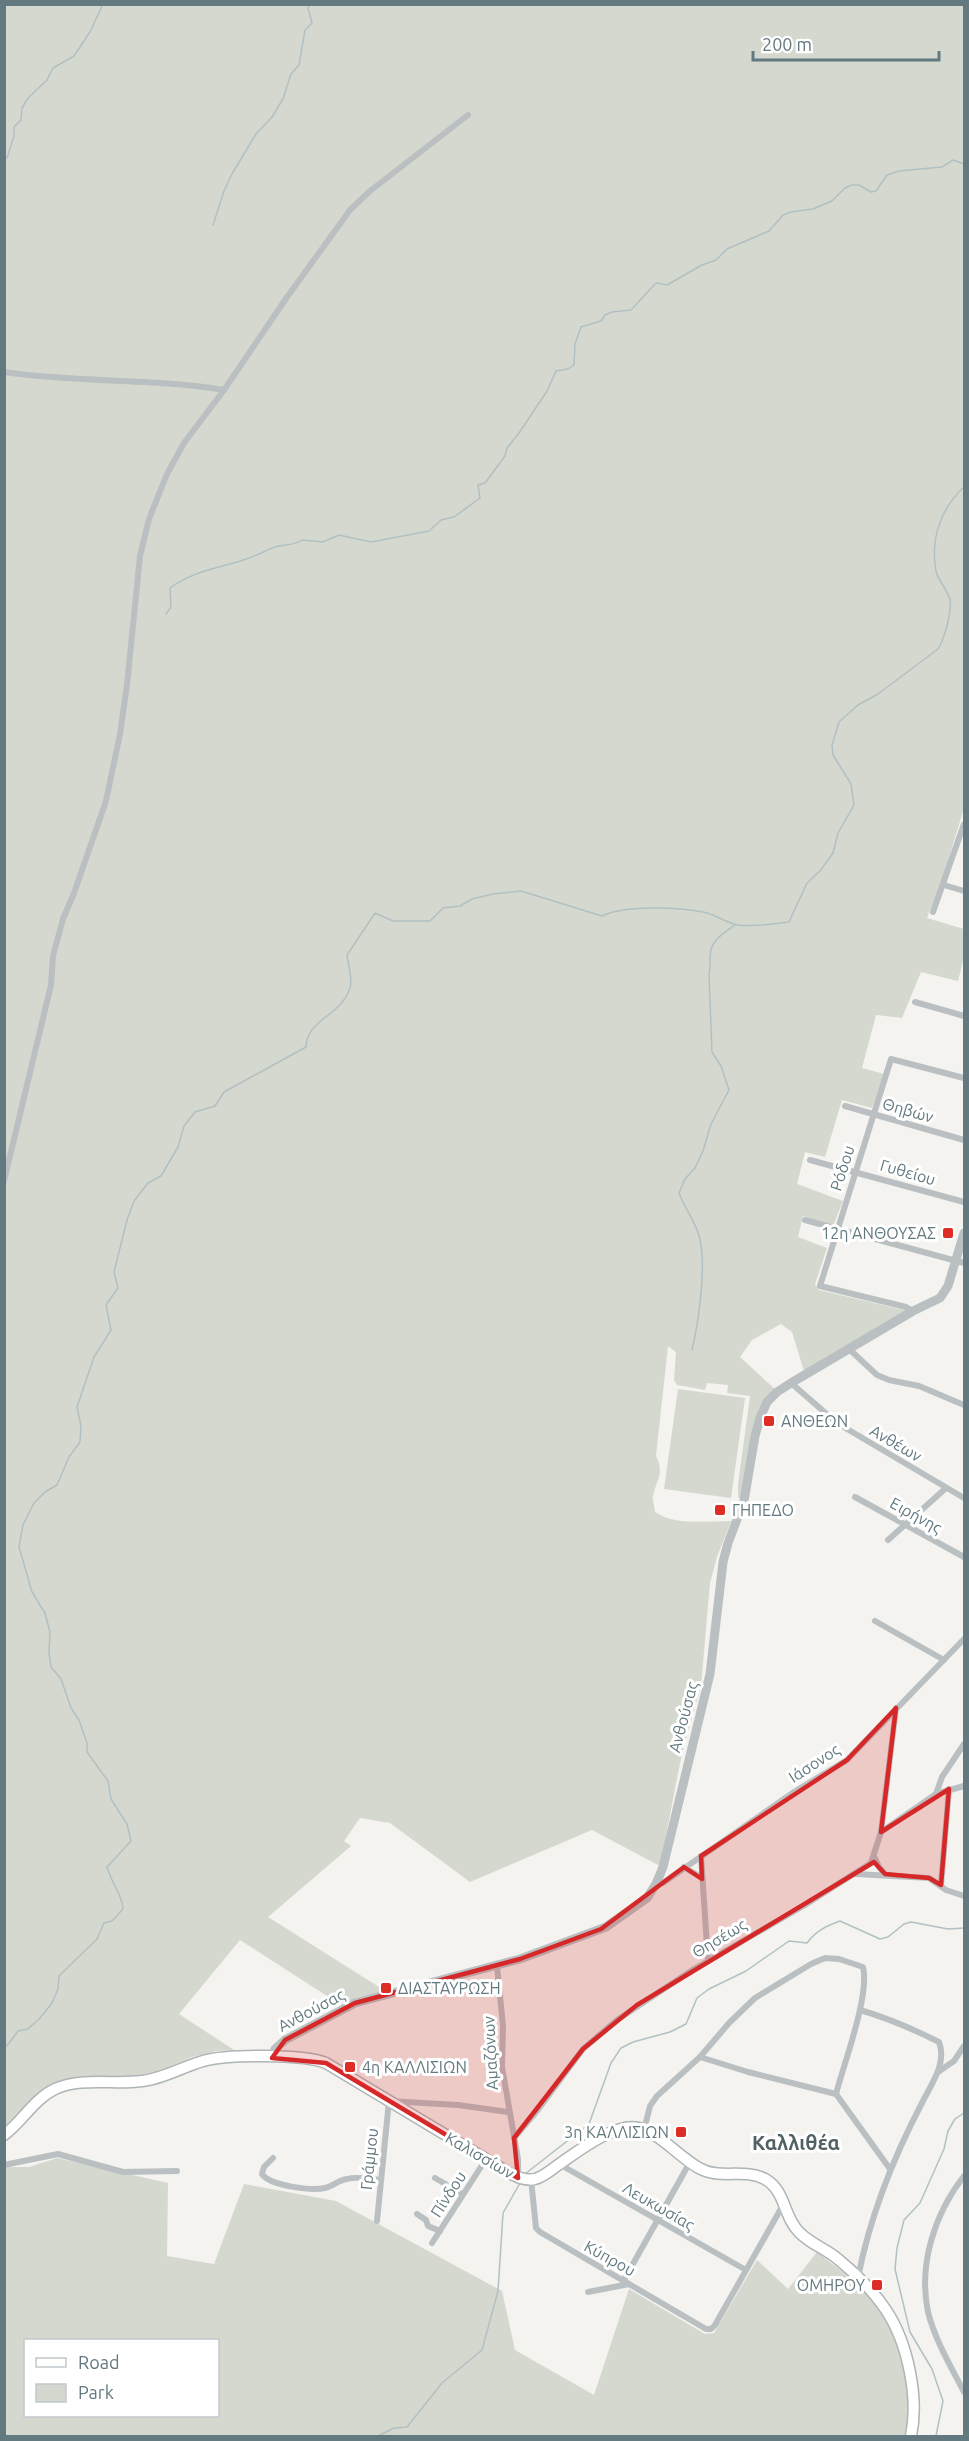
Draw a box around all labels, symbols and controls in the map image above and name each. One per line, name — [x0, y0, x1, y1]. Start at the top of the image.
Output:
scale bar — [753, 24, 939, 62]
text: 200 m — [762, 34, 812, 54]
street label: Θηβών — [880, 1094, 936, 1126]
street label: Ρόδου — [826, 1143, 858, 1193]
street label: Γυθείου — [878, 1156, 938, 1188]
place label: 12η ΑΝΘΟΥΣΑΣ — [821, 1224, 936, 1242]
marker: 12η ΑΝΘΟΥΣΑΣ — [941, 1226, 955, 1240]
place label: ΑΝΘΕΩΝ — [781, 1412, 848, 1430]
marker: ΑΝΘΕΩΝ — [762, 1414, 776, 1428]
street label: Ανθέων — [867, 1421, 925, 1465]
street label: Ειρήνης — [886, 1493, 945, 1537]
place label: ΓΗΠΕΔΟ — [732, 1501, 794, 1519]
marker: ΓΗΠΕΔΟ — [713, 1503, 727, 1517]
street label: Ανθούσας — [665, 1680, 702, 1755]
street label: Ιάσονος — [785, 1740, 843, 1787]
street label: Θησέως — [689, 1915, 750, 1962]
place label: ΔΙΑΣΤΑΥΡΩΣΗ — [398, 1979, 501, 1997]
marker: ΔΙΑΣΤΑΥΡΩΣΗ — [379, 1981, 393, 1995]
street label: Ανθούσας — [275, 1985, 348, 2036]
street label: Αμαζόνων — [479, 2015, 502, 2090]
place label: 4η ΚΑΛΛΙΣΙΩΝ — [362, 2058, 467, 2076]
marker: 4η ΚΑΛΛΙΣΙΩΝ — [343, 2060, 357, 2074]
place label: 3η ΚΑΛΛΙΣΙΩΝ — [564, 2123, 669, 2141]
marker: 3η ΚΑΛΛΙΣΙΩΝ — [674, 2125, 688, 2139]
street label: Γράμμου — [357, 2127, 381, 2191]
street label: Καλισσίων — [442, 2128, 518, 2182]
district label: Καλλιθέα — [752, 2131, 840, 2154]
street label: Πίνδου — [427, 2168, 469, 2220]
street label: Λευκωσίας — [620, 2178, 698, 2235]
street label: Κύπρου — [581, 2237, 639, 2279]
place label: ΟΜΗΡΟΥ — [797, 2276, 866, 2294]
marker: ΟΜΗΡΟΥ — [870, 2278, 884, 2292]
legend — [24, 2339, 219, 2417]
text: Road — [78, 2352, 120, 2372]
text: Park — [78, 2382, 114, 2402]

